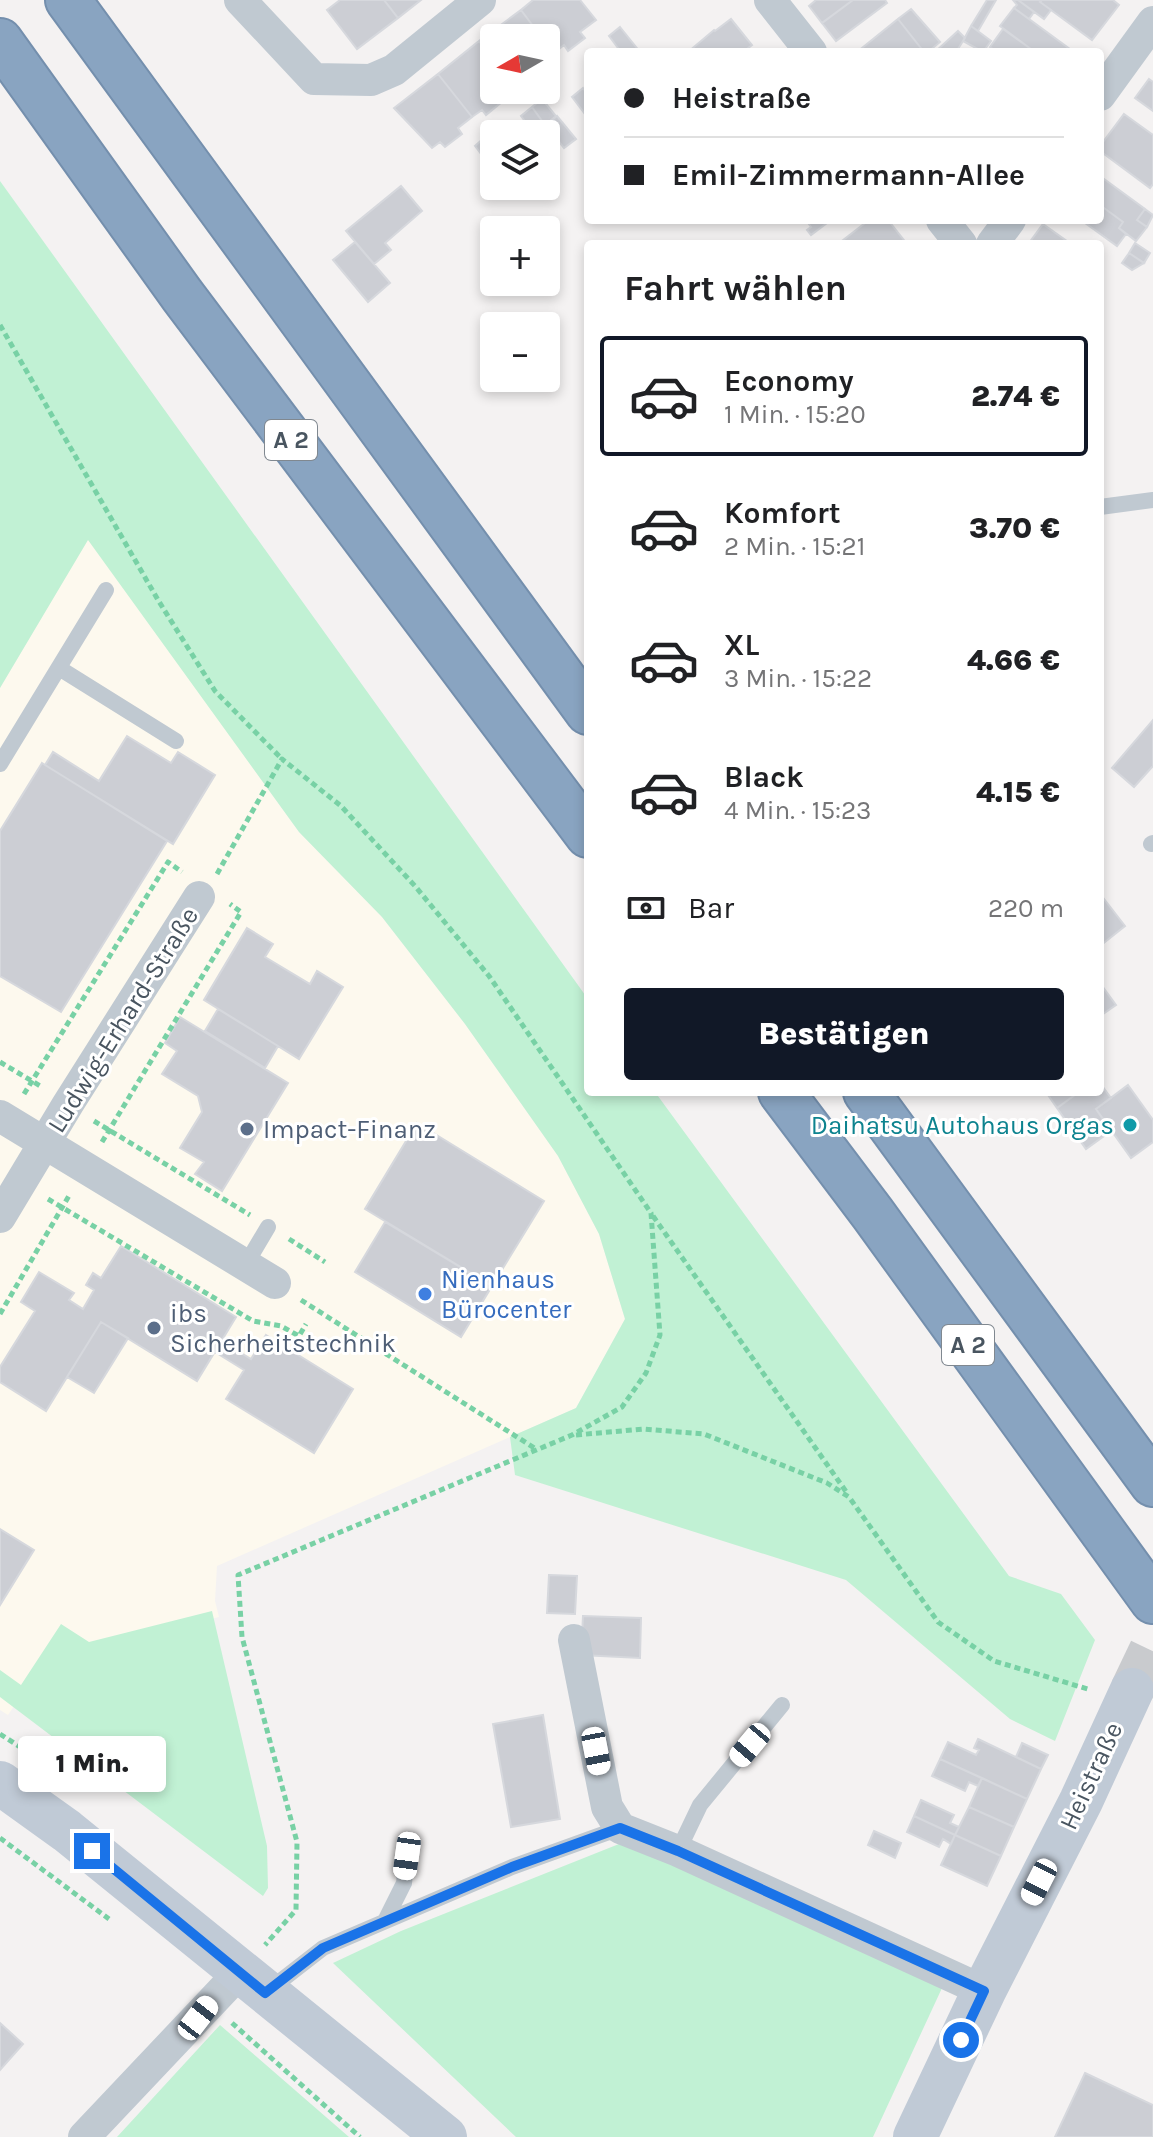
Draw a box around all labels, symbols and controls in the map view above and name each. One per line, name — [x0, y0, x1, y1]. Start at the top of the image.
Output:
north arrow — [480, 24, 560, 104]
map controls — [480, 24, 560, 392]
text: Heistraße — [672, 80, 811, 116]
button: layers — [480, 120, 560, 200]
text: Emil-Zimmermann-Allee — [672, 157, 1025, 193]
button: + — [480, 216, 560, 296]
text: Fahrt wählen — [624, 267, 847, 309]
button: − — [480, 312, 560, 392]
icon: car — [628, 360, 700, 432]
text: Economy — [724, 363, 854, 399]
text: 2.74 € — [971, 378, 1060, 414]
text: 1 Min. · 15:20 — [724, 399, 866, 430]
road number: A 2 — [265, 420, 317, 460]
icon: car — [628, 492, 700, 564]
text: Komfort — [724, 495, 841, 531]
text: 3.70 € — [969, 510, 1060, 546]
text: 2 Min. · 15:21 — [724, 531, 865, 562]
icon: car — [628, 624, 700, 696]
text: XL — [724, 627, 759, 663]
text: 4.66 € — [967, 642, 1060, 678]
text: 3 Min. · 15:22 — [724, 663, 872, 694]
icon: car — [628, 756, 700, 828]
text: Black — [724, 759, 804, 795]
text: 4.15 € — [976, 774, 1060, 810]
text: 4 Min. · 15:23 — [724, 795, 871, 826]
icon: cash — [624, 886, 668, 930]
text: Bar — [688, 890, 734, 926]
text: 220 m — [988, 893, 1064, 924]
street label: Ludwig-Erhard-Straße — [41, 902, 205, 1138]
button: Bestätigen — [624, 988, 1064, 1080]
place label: Daihatsu Autohaus Orgas — [811, 1110, 1114, 1141]
place label: Impact-Finanz — [263, 1114, 436, 1145]
marker: Daihatsu Autohaus Orgas — [1121, 1116, 1139, 1134]
marker: Impact-Finanz — [238, 1120, 256, 1138]
place label: Nienhaus Bürocenter — [441, 1264, 572, 1325]
marker: Nienhaus Bürocenter — [416, 1285, 434, 1303]
place label: ibs Sicherheitstechnik — [170, 1298, 396, 1359]
marker: ibs Sicherheitstechnik — [145, 1319, 163, 1337]
road number: A 2 — [942, 1325, 994, 1365]
street label: Heistraße — [1053, 1717, 1129, 1835]
car — [725, 1719, 775, 1771]
car — [580, 1725, 612, 1777]
callout: 1 Min. — [18, 1735, 166, 1791]
text: 1 Min. — [55, 1748, 129, 1779]
car — [392, 1831, 422, 1881]
route end — [74, 1833, 110, 1869]
car — [1017, 1855, 1061, 1909]
car — [174, 1992, 222, 2044]
route start — [943, 2022, 979, 2058]

